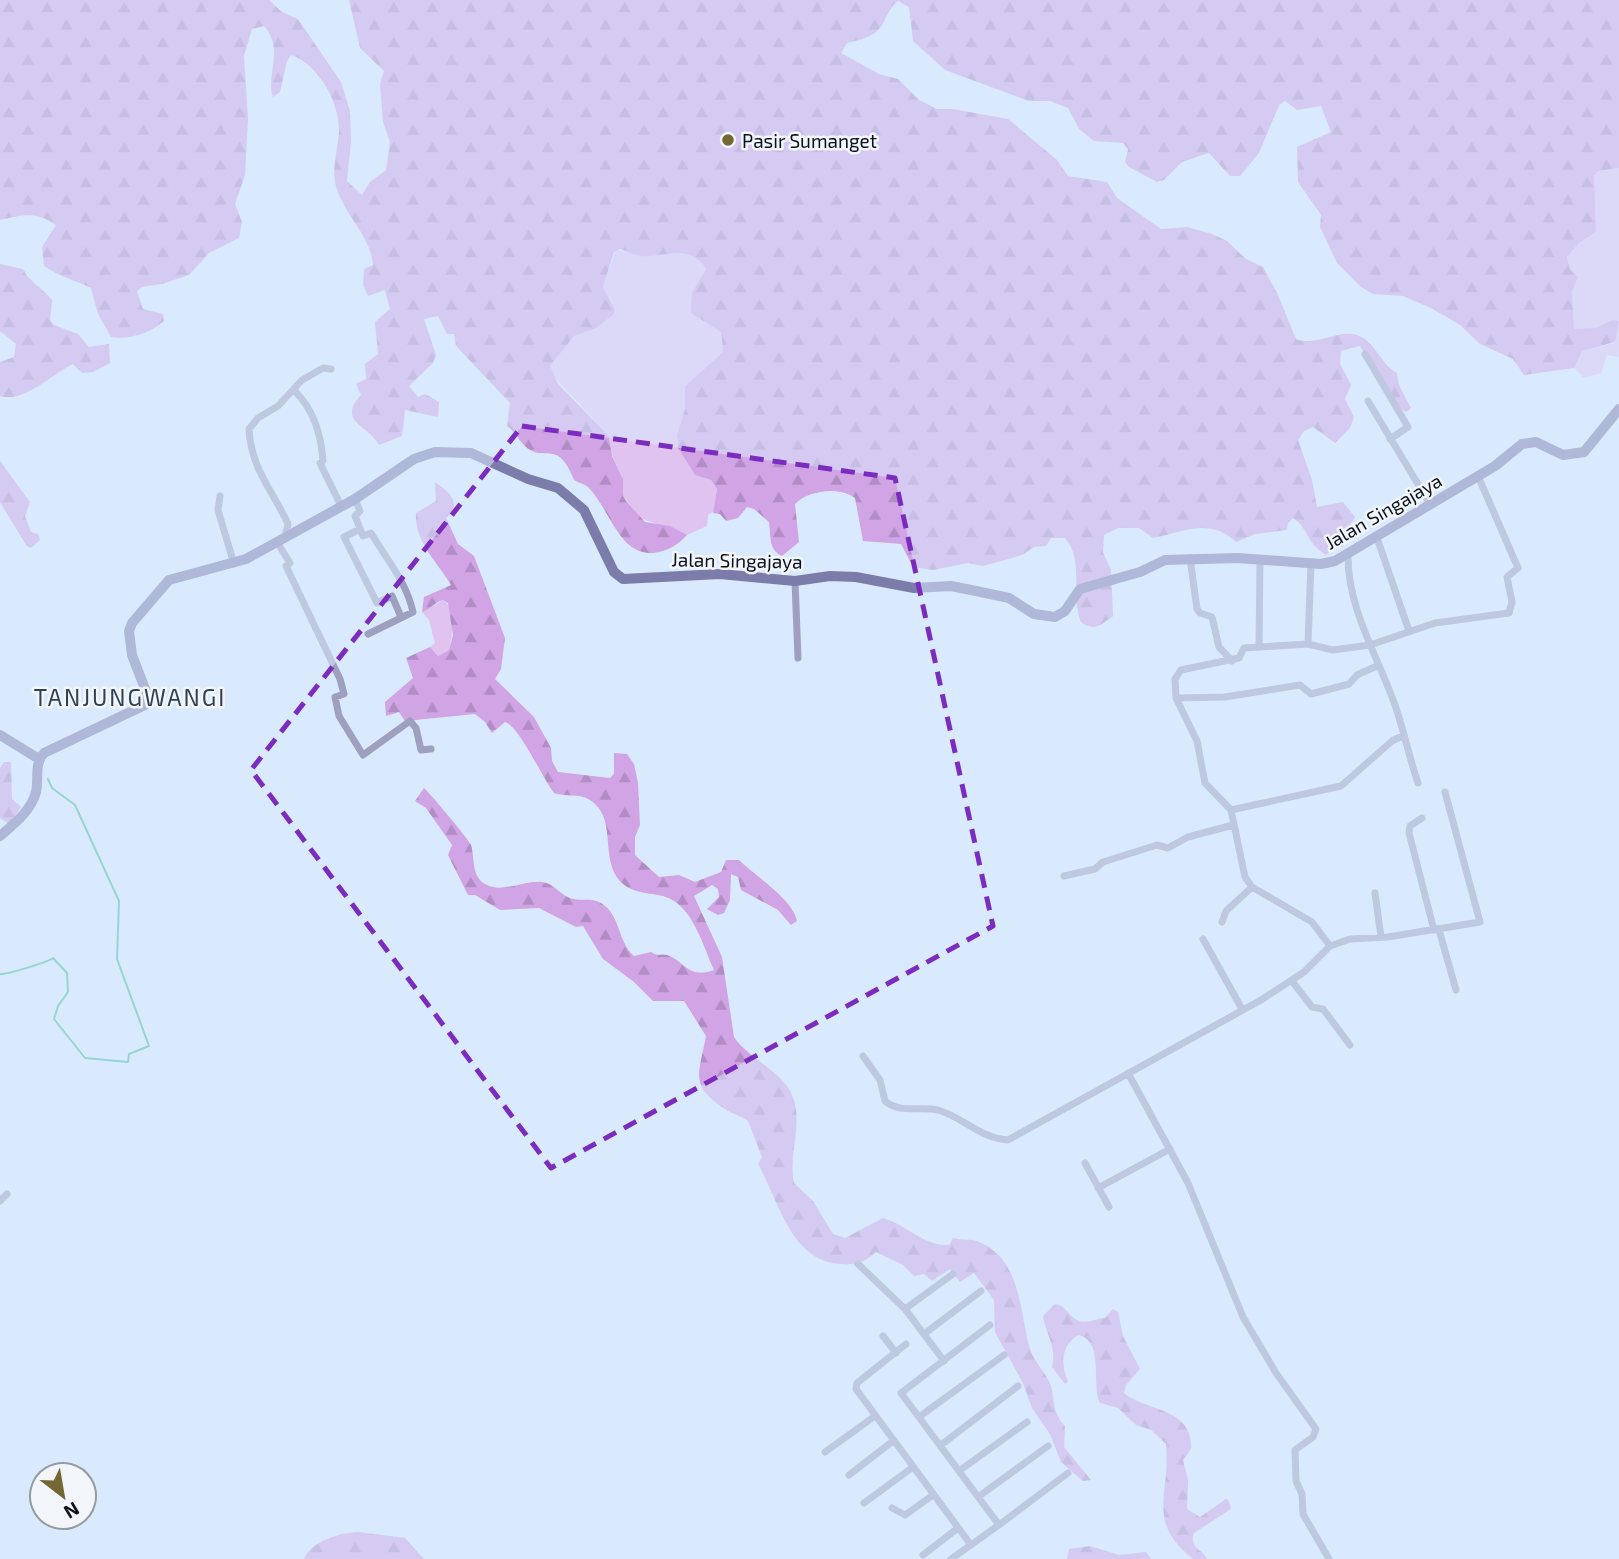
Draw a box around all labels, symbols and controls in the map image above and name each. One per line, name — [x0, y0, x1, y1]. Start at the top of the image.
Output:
place label: Pasir Sumanget — [742, 129, 877, 152]
marker: Pasir Sumanget — [720, 132, 736, 148]
street label: Jalan Singajaya — [1320, 468, 1446, 554]
street label: Jalan Singajaya — [671, 547, 803, 573]
district label: TANJUNGWANGI — [34, 683, 226, 711]
north arrow — [28, 1461, 98, 1531]
text: N — [60, 1498, 84, 1524]

